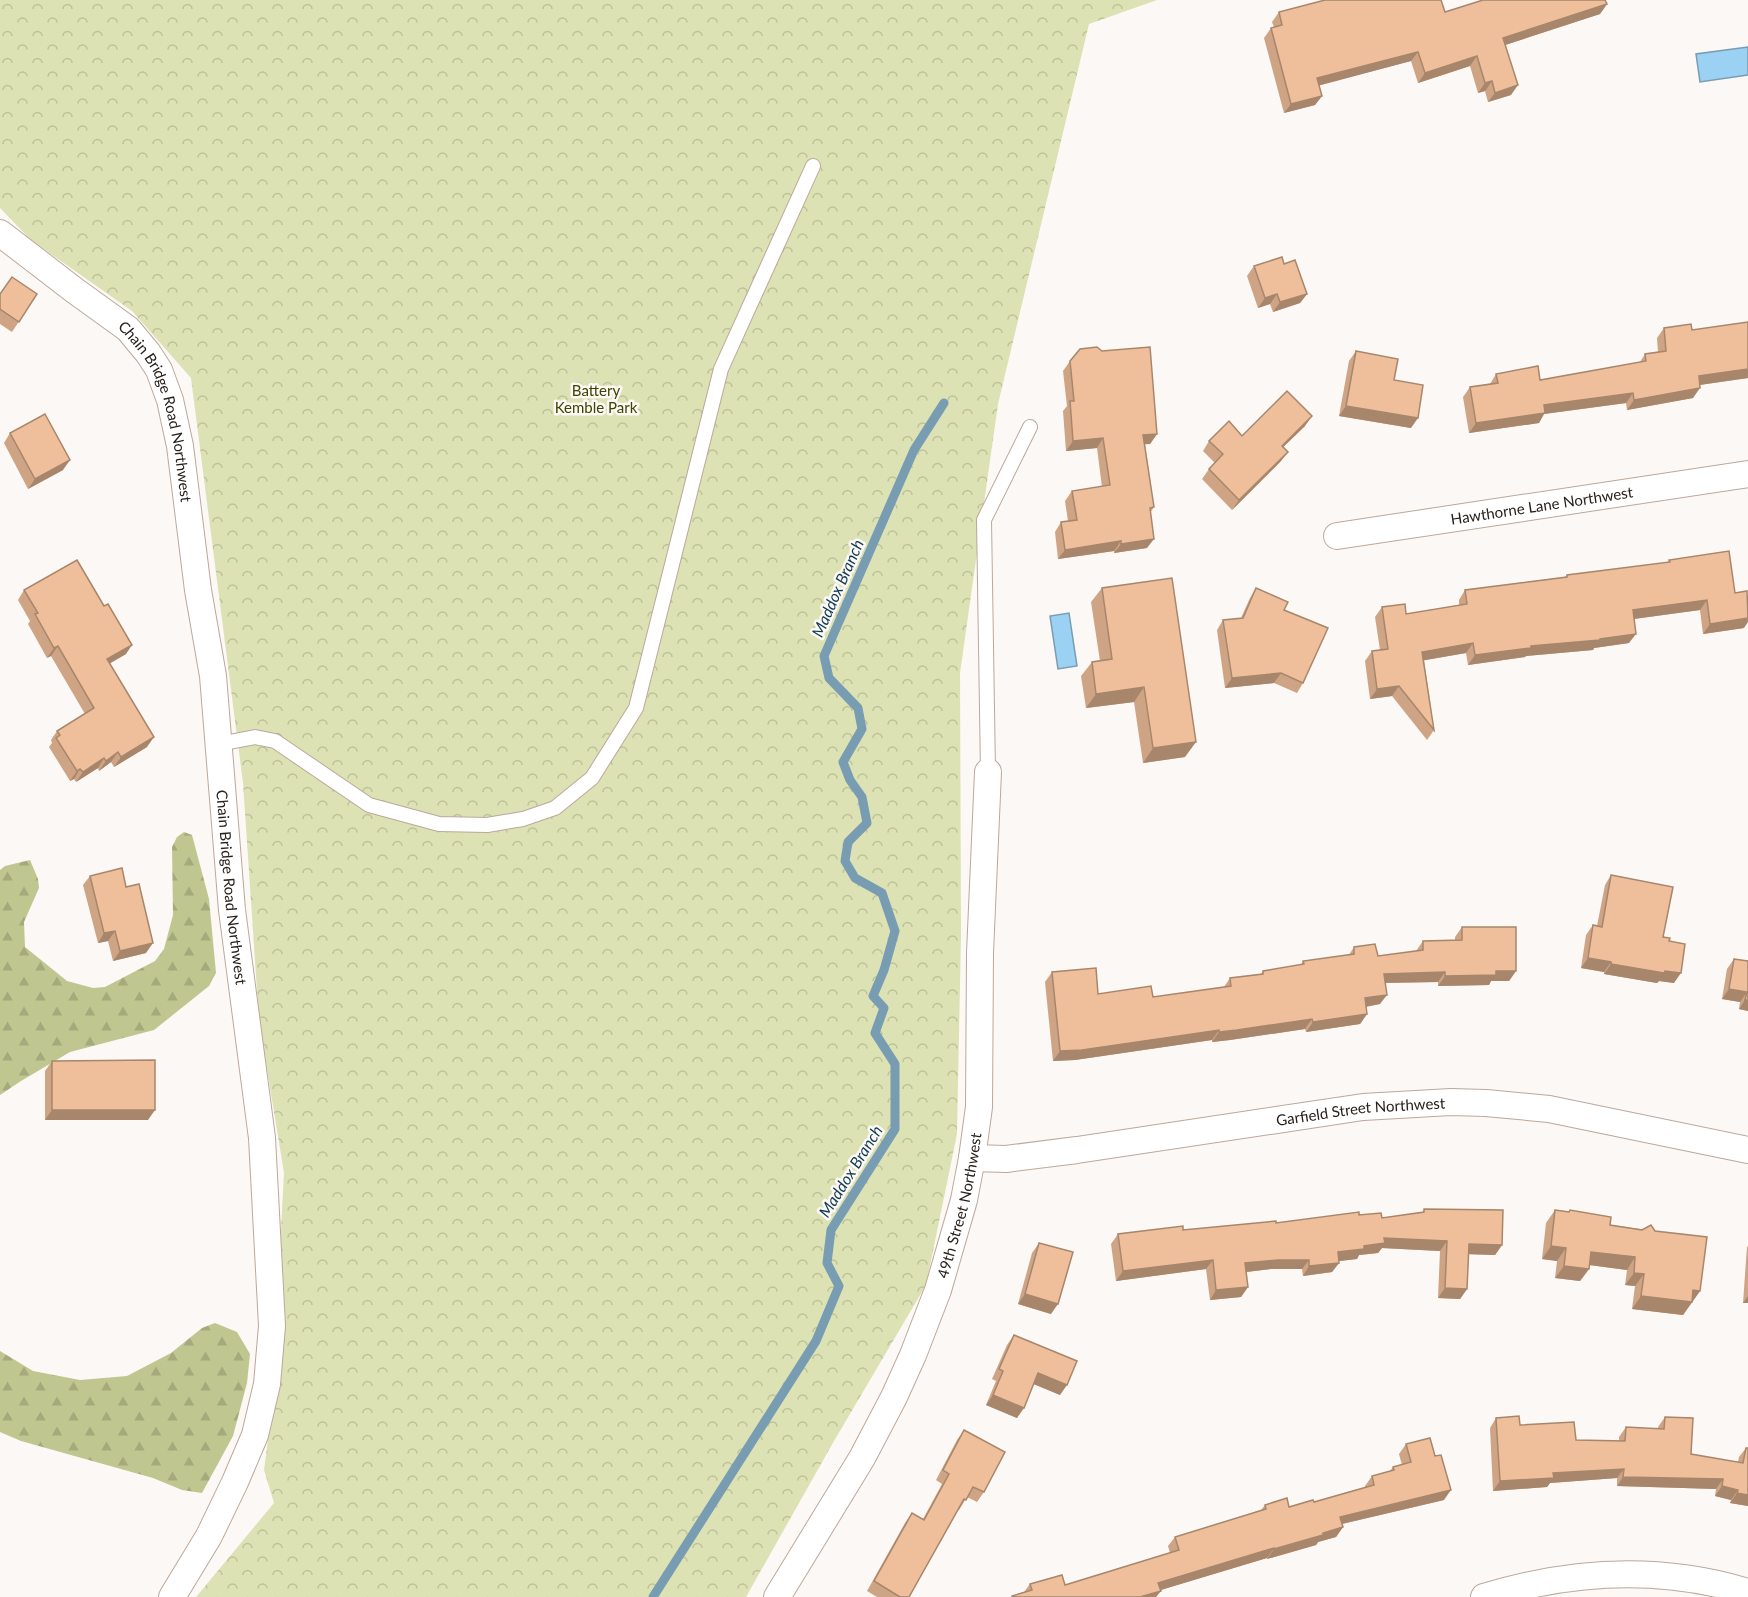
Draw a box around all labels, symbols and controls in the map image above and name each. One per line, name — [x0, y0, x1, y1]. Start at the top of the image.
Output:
street label: Chain Bridge Road Northwest — [116, 316, 196, 504]
park label: Battery Kemble Park — [555, 381, 638, 416]
street label: Hawthorne Lane Northwest — [1449, 482, 1635, 528]
water label: Maddox Branch — [807, 536, 867, 640]
street label: Chain Bridge Road Northwest — [213, 789, 251, 986]
street label: Garfield Street Northwest — [1275, 1093, 1446, 1129]
water label: Maddox Branch — [814, 1122, 886, 1220]
street label: 49th Street Northwest — [933, 1131, 984, 1280]

